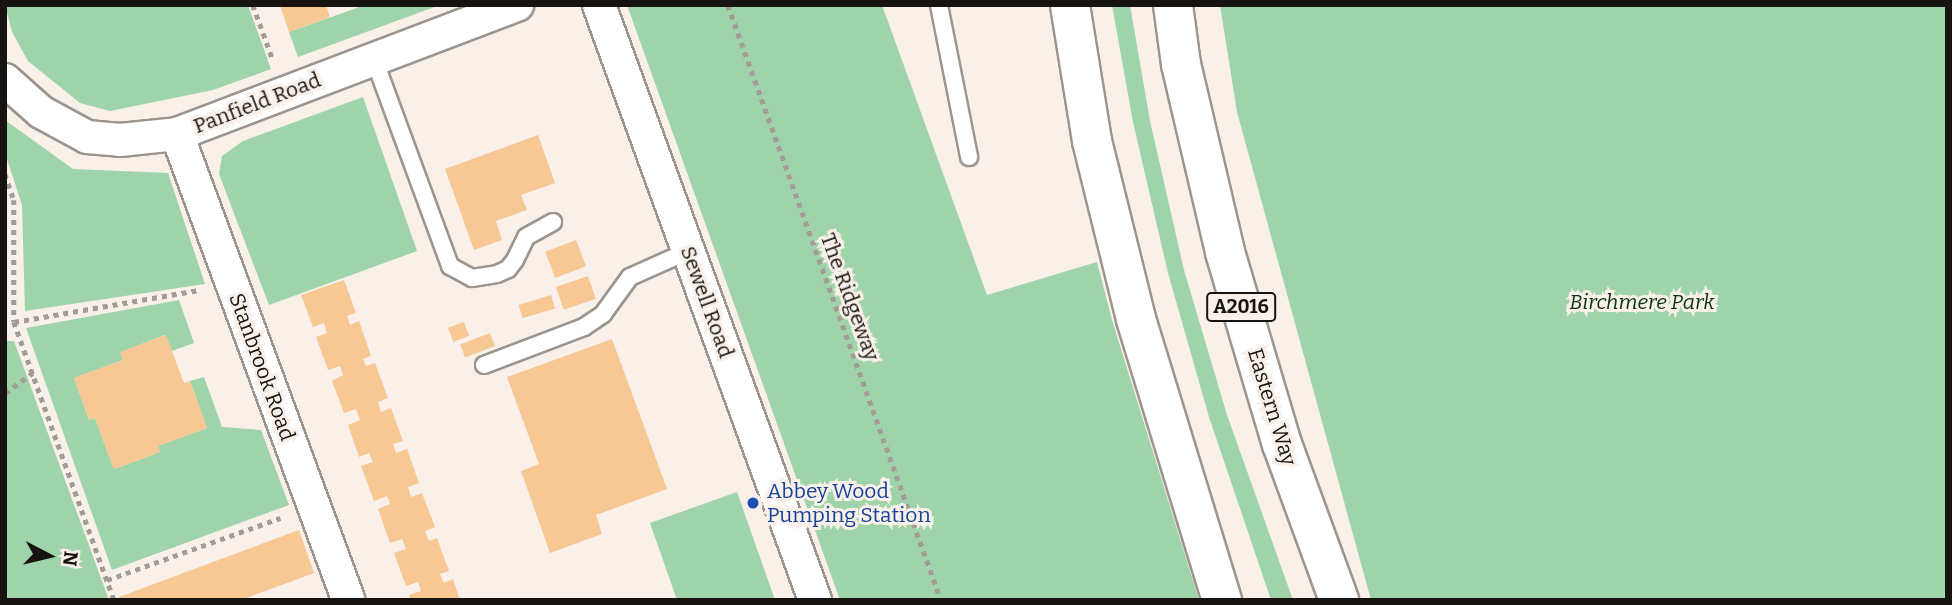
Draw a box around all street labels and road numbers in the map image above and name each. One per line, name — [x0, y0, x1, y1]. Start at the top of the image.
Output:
street label: Panfield Road — [190, 67, 324, 139]
street label: The Ridgeway — [815, 230, 885, 364]
street label: Sewell Road — [675, 243, 739, 361]
street label: Stanbrook Road — [224, 290, 300, 444]
road number: A2016 — [1206, 292, 1276, 322]
street label: Eastern Way — [1242, 345, 1302, 469]

